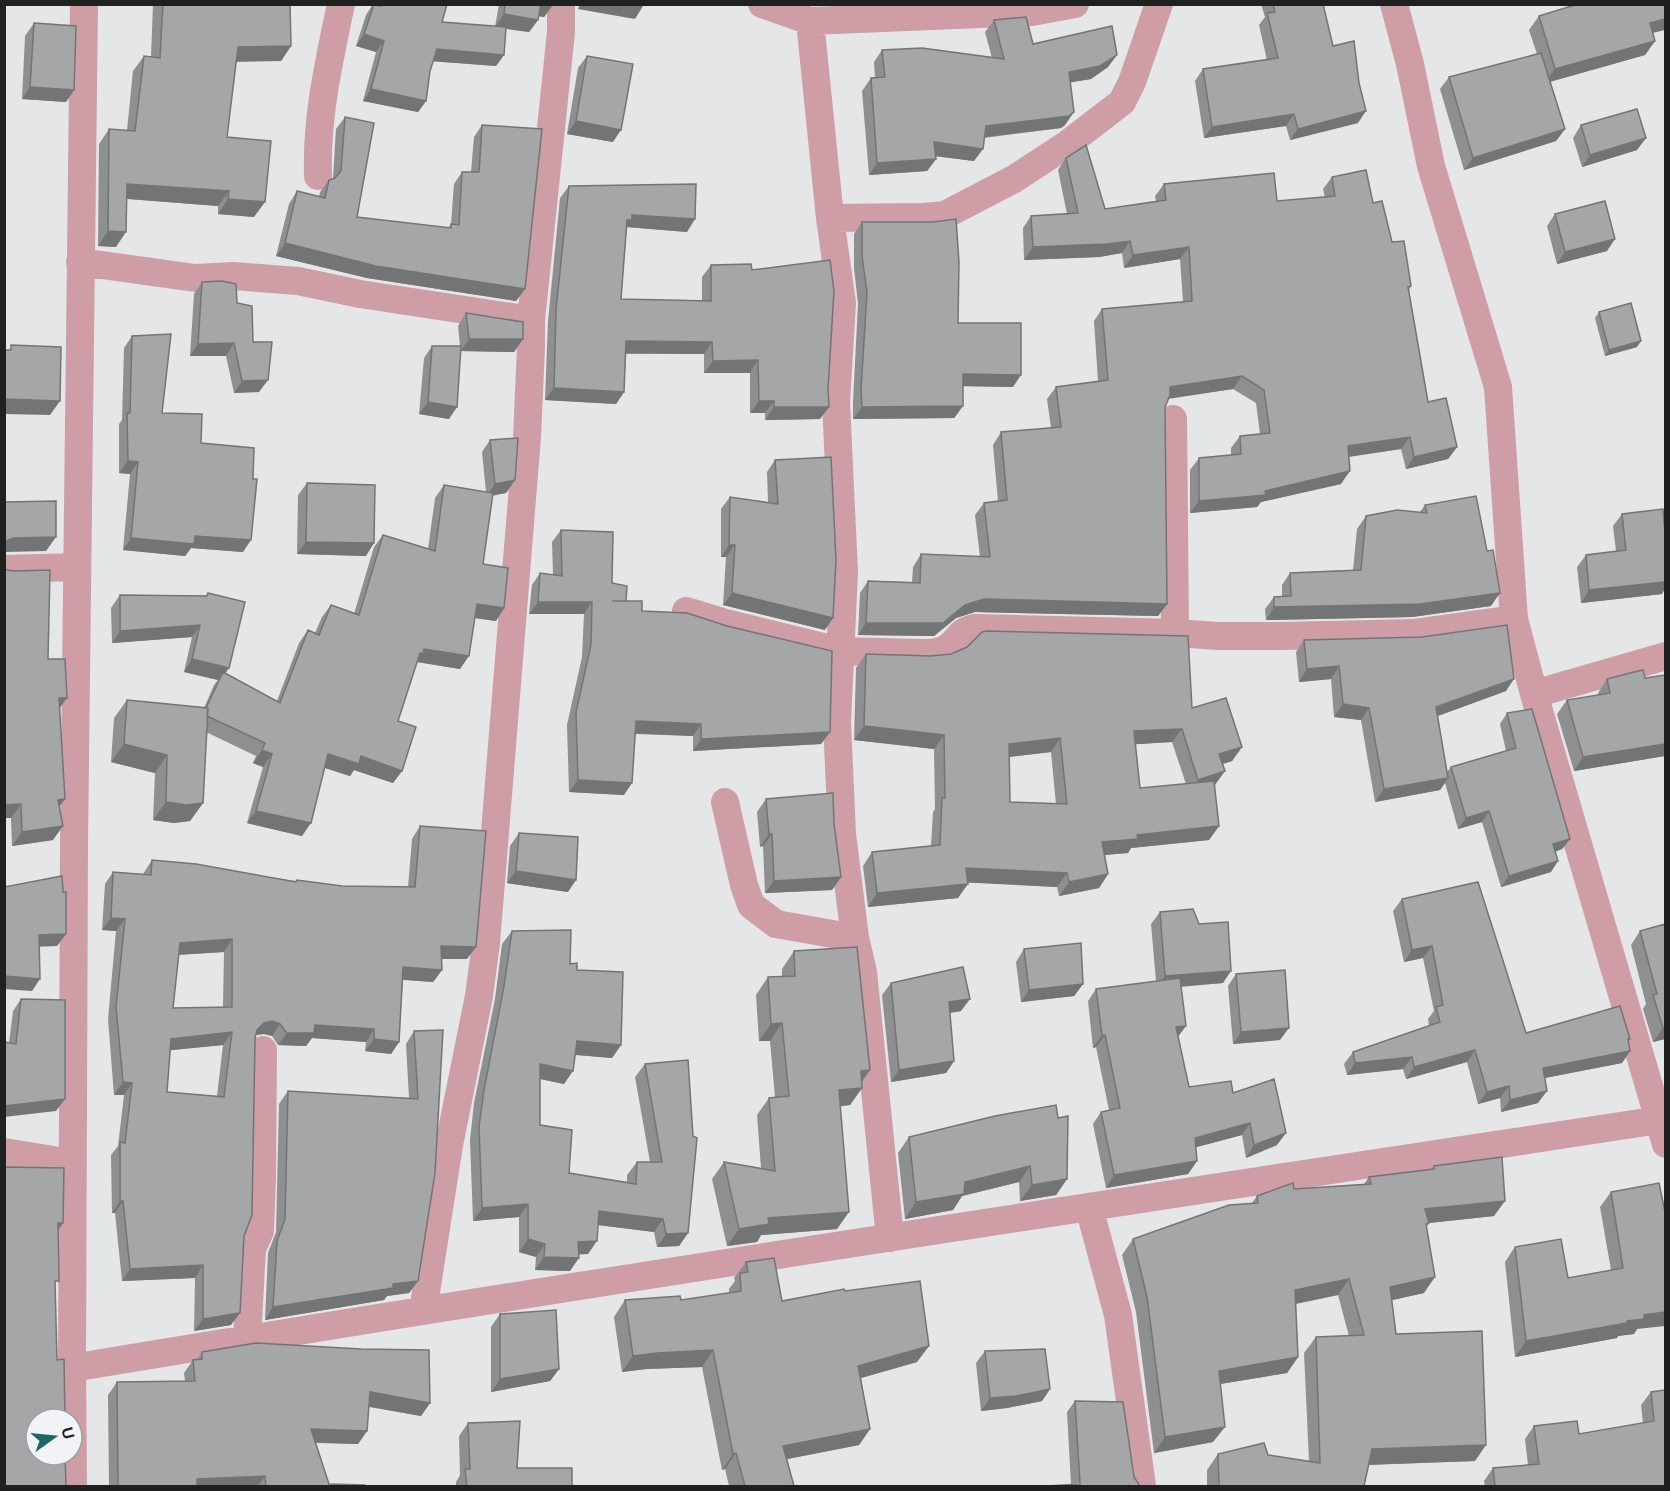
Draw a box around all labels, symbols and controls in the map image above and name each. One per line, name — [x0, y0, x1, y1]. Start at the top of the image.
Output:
north arrow — [24, 1407, 84, 1467]
text: U — [58, 1425, 78, 1441]

